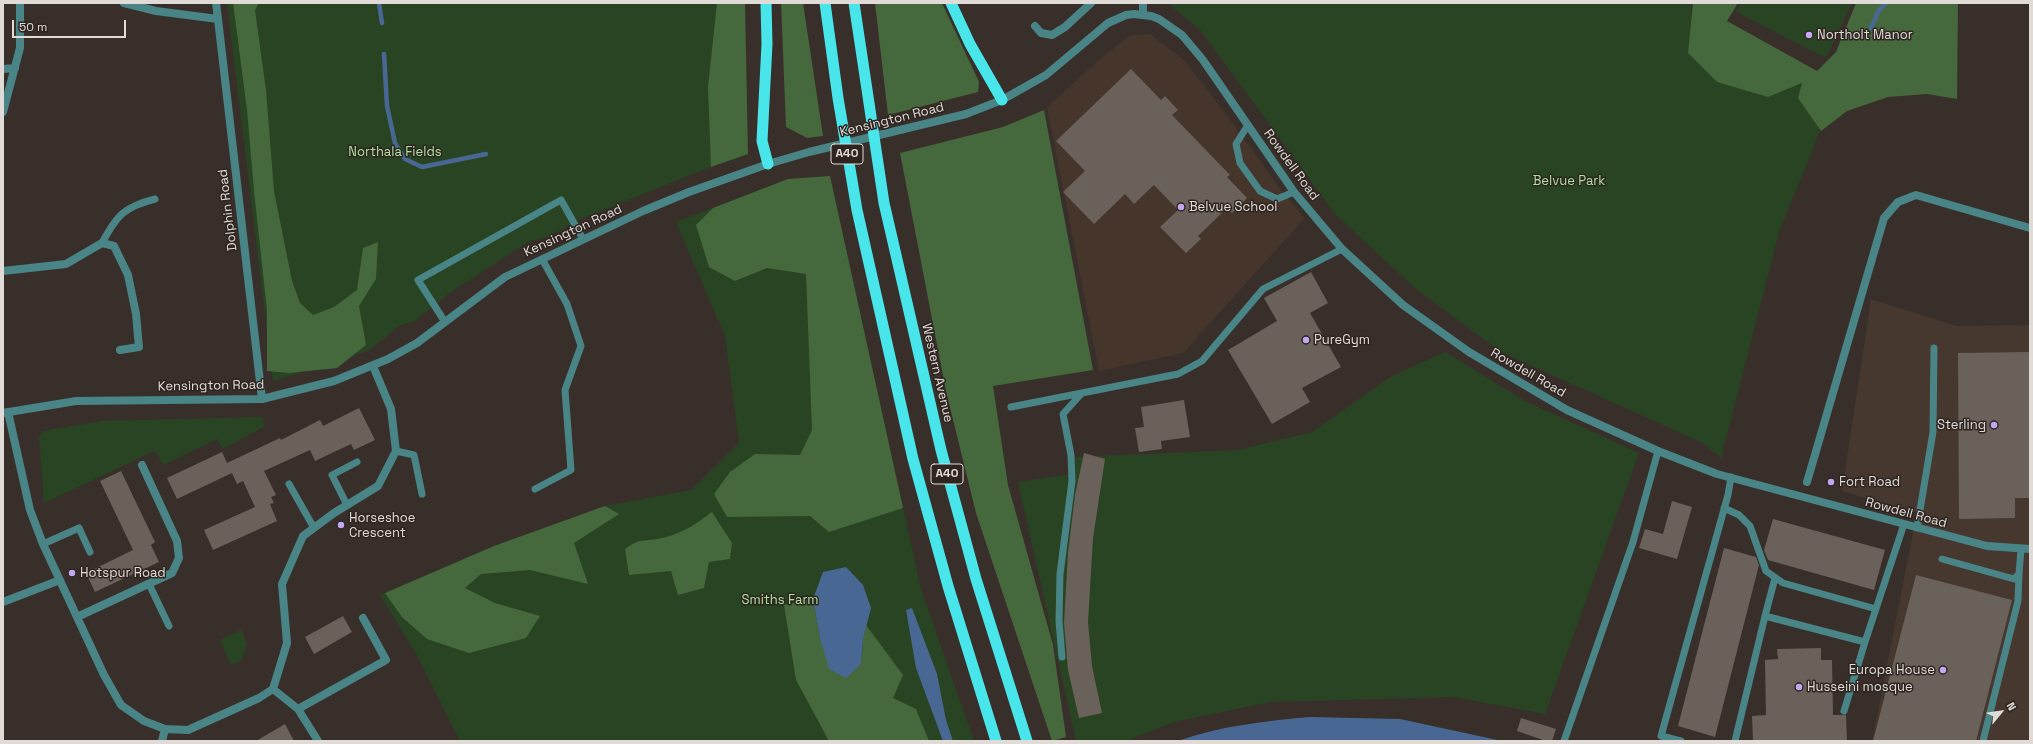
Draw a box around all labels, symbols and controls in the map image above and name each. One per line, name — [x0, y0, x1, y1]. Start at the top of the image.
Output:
scale bar — [14, 12, 128, 38]
text: 50 m — [19, 19, 47, 35]
place label: Northolt Manor — [1817, 27, 1913, 43]
marker: Northolt Manor — [1804, 30, 1814, 40]
street label: Kensington Road — [838, 100, 946, 140]
street label: Rowdell Road — [1260, 126, 1322, 204]
park label: Northala Fields — [348, 144, 442, 160]
road number: A40 — [831, 144, 863, 164]
street label: Dolphin Road — [215, 168, 241, 252]
park label: Belvue Park — [1533, 173, 1605, 189]
place label: Belvue School — [1189, 199, 1277, 215]
street label: Kensington Road — [521, 201, 625, 261]
marker: Belvue School — [1176, 202, 1186, 212]
street label: Western Avenue — [918, 322, 956, 424]
place label: PureGym — [1314, 332, 1370, 348]
marker: PureGym — [1301, 335, 1311, 345]
street label: Rowdell Road — [1488, 345, 1568, 401]
street label: Kensington Road — [158, 377, 264, 395]
place label: Sterling — [1937, 417, 1986, 433]
marker: Sterling — [1989, 420, 1999, 430]
road number: A40 — [931, 464, 963, 484]
place label: Fort Road — [1839, 474, 1900, 490]
marker: Fort Road — [1826, 477, 1836, 487]
street label: Rowdell Road — [1863, 495, 1949, 531]
place label: Horseshoe Crescent — [349, 510, 415, 541]
marker: Horseshoe Crescent — [336, 520, 346, 530]
place label: Hotspur Road — [80, 565, 166, 581]
marker: Hotspur Road — [67, 568, 77, 578]
park label: Smiths Farm — [742, 592, 818, 608]
place label: Europa House — [1849, 662, 1935, 678]
marker: Europa House — [1938, 665, 1948, 675]
place label: Husseini mosque — [1807, 679, 1913, 695]
marker: Husseini mosque — [1794, 682, 1804, 692]
north arrow — [1981, 692, 2021, 732]
text: N — [2004, 700, 2019, 713]

